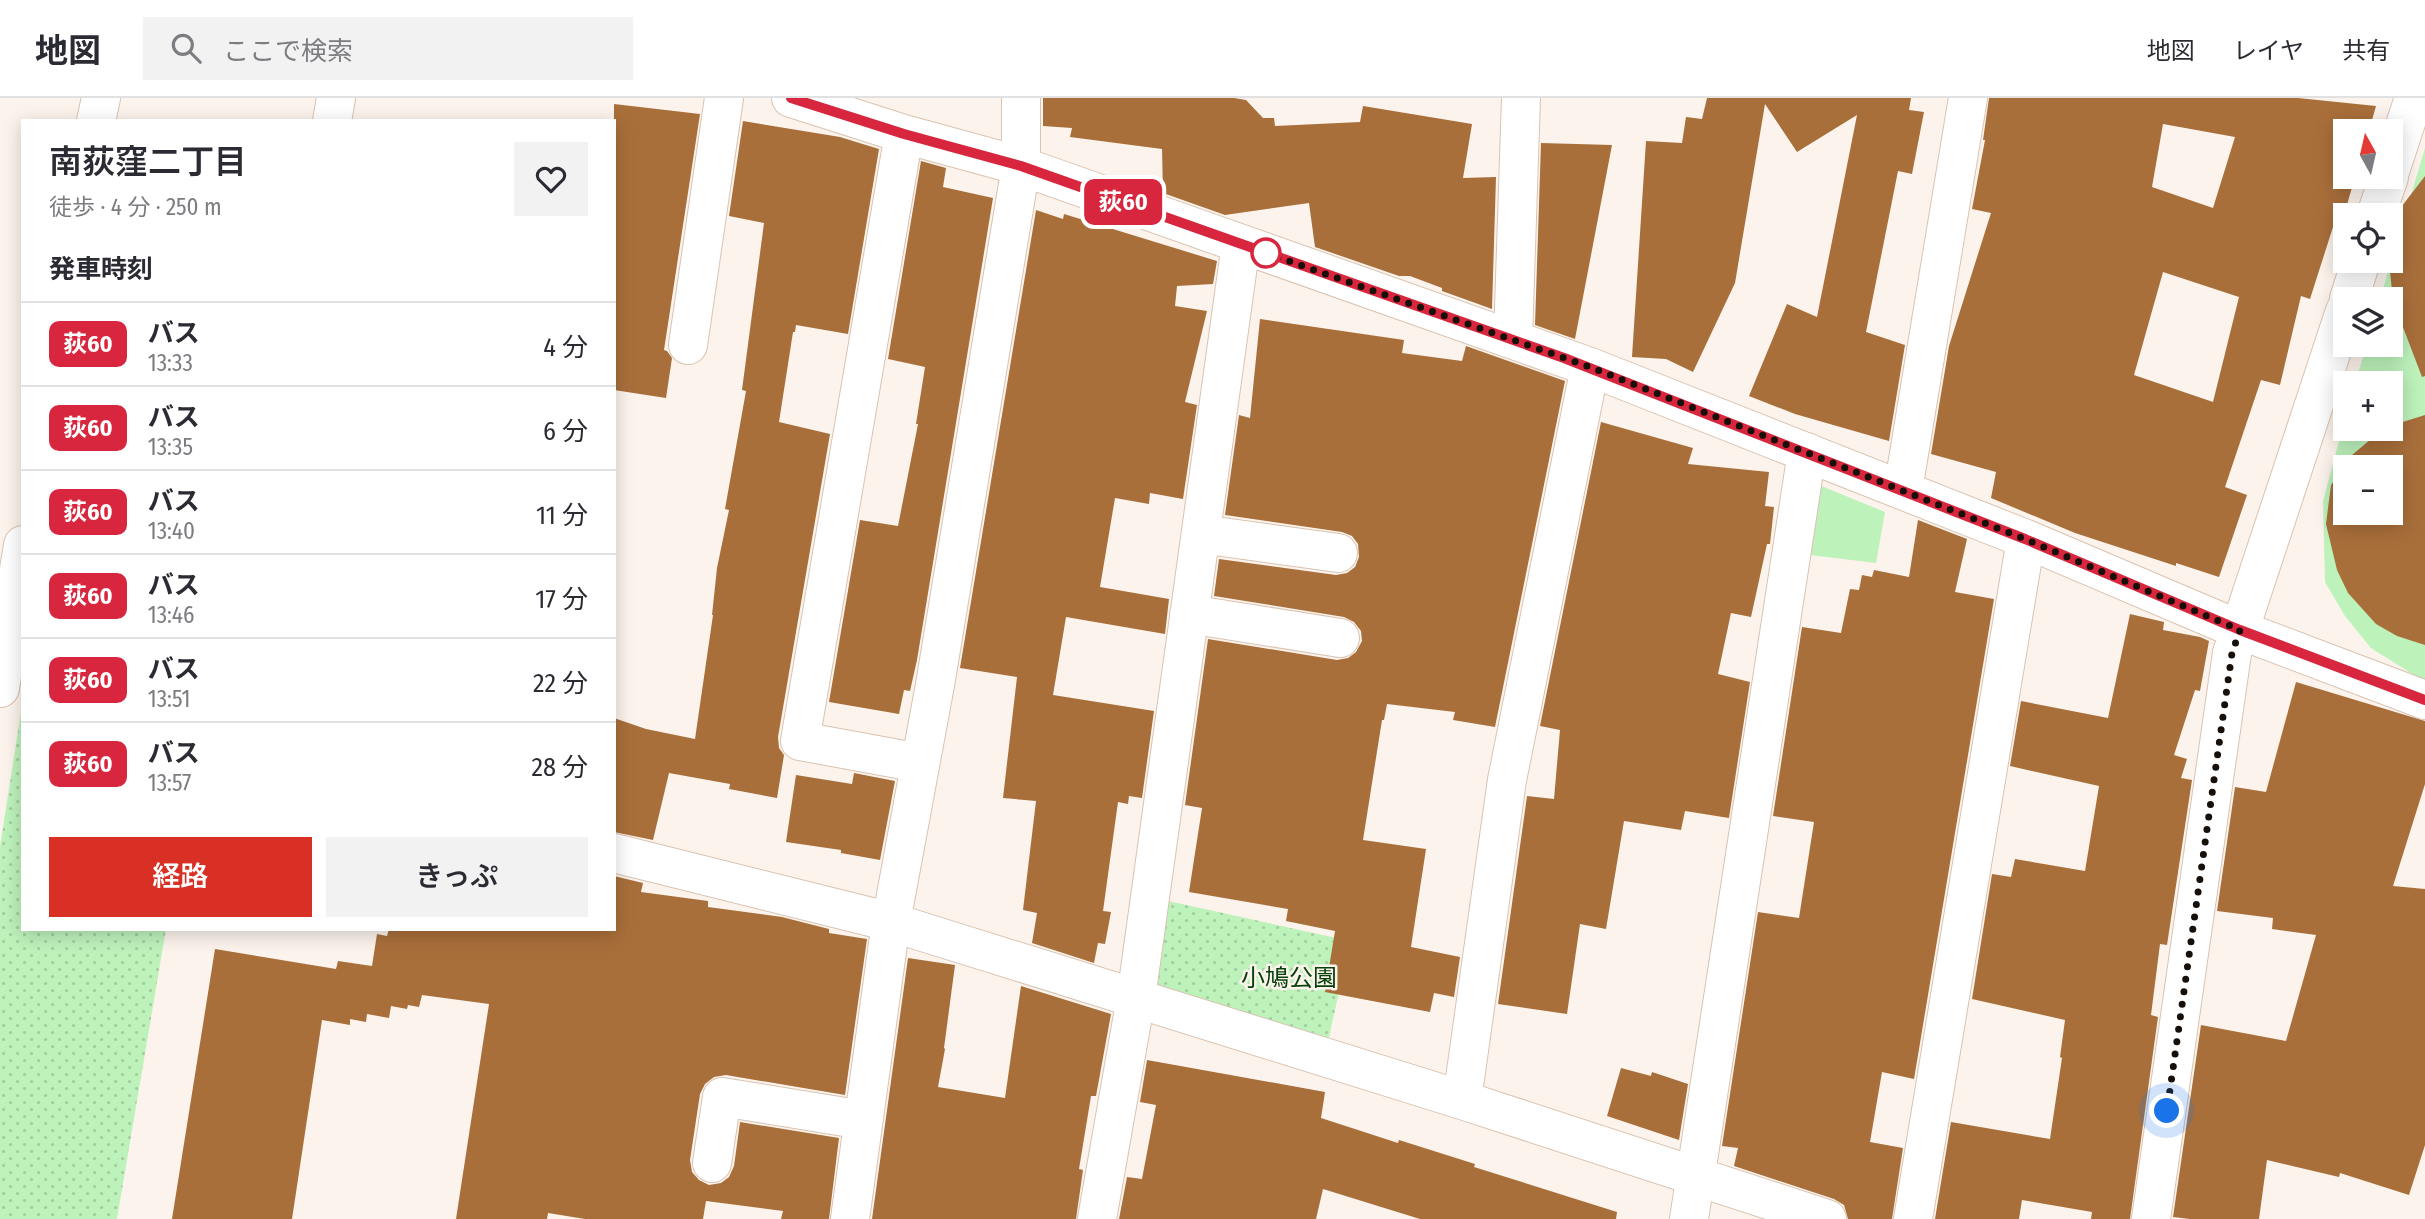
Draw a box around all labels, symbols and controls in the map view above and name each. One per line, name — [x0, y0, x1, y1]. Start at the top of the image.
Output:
search box — [143, 17, 633, 80]
icon: search — [167, 29, 205, 67]
text: 地図 — [35, 31, 101, 71]
text: ここで検索 — [223, 36, 353, 67]
text: 地図 — [2147, 37, 2195, 65]
text: レイヤ — [2233, 37, 2304, 65]
text: 共有 — [2342, 37, 2390, 65]
north arrow — [2333, 119, 2403, 189]
map controls — [2333, 119, 2403, 525]
text: 南荻窪二丁目 — [49, 142, 247, 182]
button: heart — [514, 142, 588, 216]
line badge: 荻60 — [1083, 179, 1163, 225]
text: 荻60 — [1098, 188, 1148, 216]
text: 徒歩 · 4 分 · 250 m — [49, 193, 222, 221]
button: locate — [2333, 203, 2403, 273]
unlabelled marker — [1251, 238, 1281, 268]
text: 発車時刻 — [49, 254, 153, 285]
button: layers — [2333, 287, 2403, 357]
text: バス — [148, 318, 200, 349]
text: 荻60 — [63, 330, 113, 358]
text: 4 分 — [543, 332, 588, 363]
text: 13:33 — [148, 349, 193, 377]
button: + — [2333, 371, 2403, 441]
text: バス — [148, 402, 200, 433]
text: 荻60 — [63, 414, 113, 442]
text: 6 分 — [543, 416, 588, 447]
text: 13:35 — [148, 433, 193, 461]
button: − — [2333, 455, 2403, 525]
text: バス — [148, 486, 200, 517]
text: 荻60 — [63, 498, 113, 526]
text: 11 分 — [536, 500, 588, 531]
text: 13:40 — [148, 517, 195, 545]
text: バス — [148, 570, 200, 601]
text: 荻60 — [63, 582, 113, 610]
text: 17 分 — [535, 584, 588, 615]
text: 13:46 — [148, 601, 194, 629]
text: バス — [148, 654, 200, 685]
text: 荻60 — [63, 666, 113, 694]
text: 22 分 — [533, 668, 588, 699]
text: 13:51 — [148, 685, 190, 713]
text: バス — [148, 738, 200, 769]
text: 荻60 — [63, 750, 113, 778]
text: 28 分 — [531, 752, 588, 783]
text: 13:57 — [148, 769, 191, 797]
button: 経路 — [49, 837, 312, 917]
button: きっぷ — [326, 837, 588, 917]
park label: 小鳩公園 — [1241, 964, 1337, 992]
your location — [2149, 1093, 2184, 1128]

